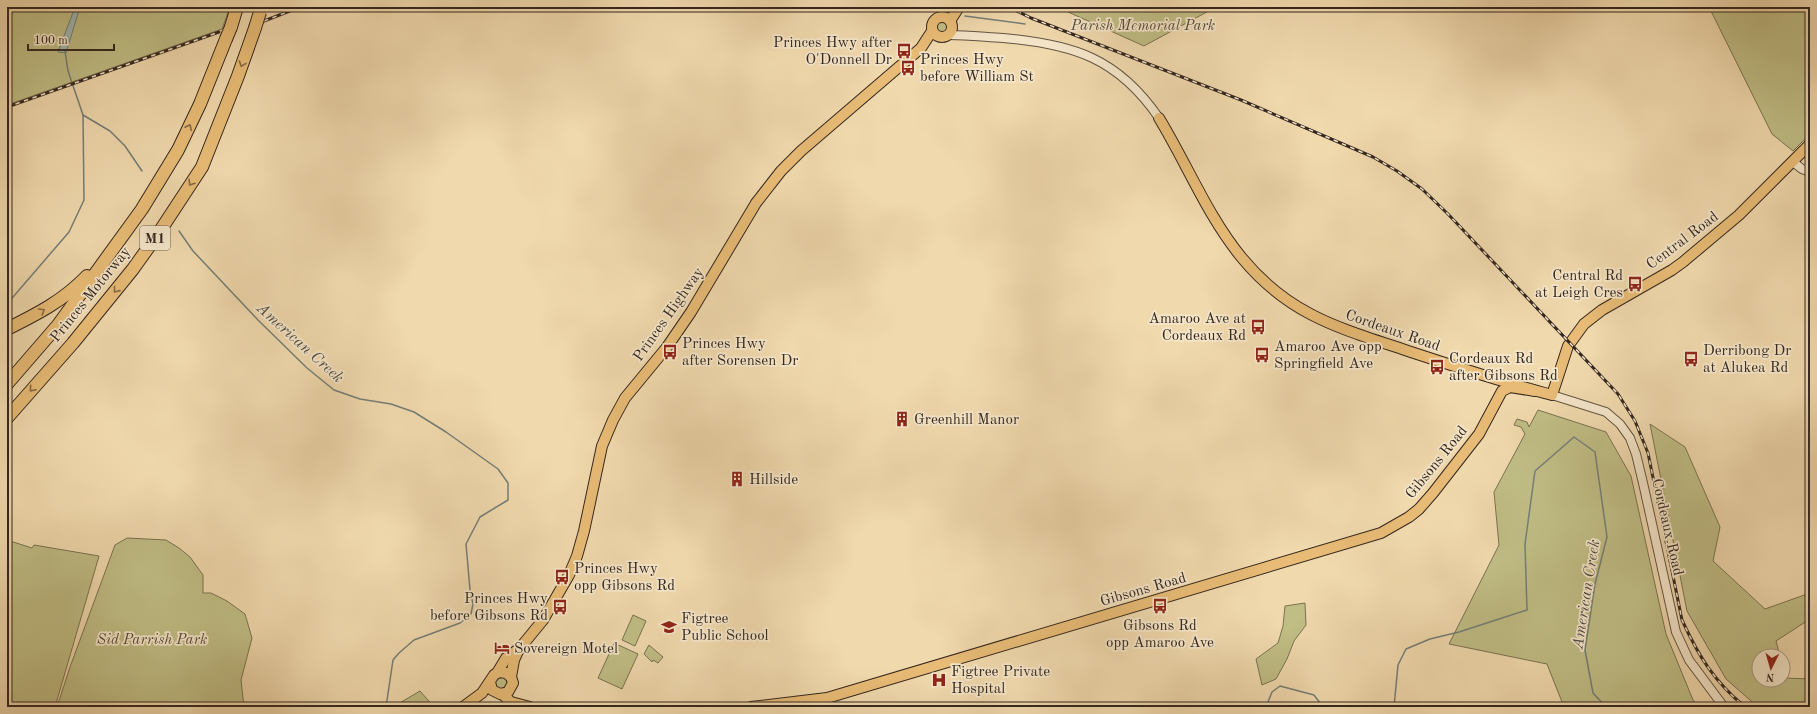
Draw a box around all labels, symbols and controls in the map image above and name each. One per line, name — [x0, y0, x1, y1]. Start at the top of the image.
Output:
park label: Parish Memorial Park — [1070, 19, 1215, 34]
scale bar — [28, 26, 114, 52]
text: 100 m — [34, 35, 68, 47]
place label: Princes Hwy after O'Donnell Dr — [773, 36, 892, 68]
bus stop icon: Princes Hwy after O'Donnell Dr — [895, 42, 913, 60]
place label: Princes Hwy before William St — [920, 53, 1034, 85]
bus stop icon: Princes Hwy before William St — [899, 59, 917, 77]
one-way arrow — [239, 61, 247, 68]
one-way arrow — [184, 124, 192, 131]
one-way arrow — [189, 179, 196, 186]
street label: Central Road — [1644, 209, 1722, 273]
road number: M1 — [140, 226, 170, 250]
street label: Princes Motorway — [48, 244, 134, 345]
street label: Princes Highway — [631, 265, 707, 365]
place label: Central Rd at Leigh Cres — [1535, 269, 1623, 301]
bus stop icon: Central Rd at Leigh Cres — [1626, 275, 1644, 293]
one-way arrow — [113, 285, 120, 292]
water label: American Creek — [252, 300, 346, 387]
street label: Cordeaux Road — [1343, 308, 1442, 355]
one-way arrow — [38, 309, 45, 316]
place label: Amaroo Ave at Cordeaux Rd — [1148, 312, 1246, 344]
bus stop icon: Amaroo Ave at Cordeaux Rd — [1249, 318, 1267, 336]
place label: Princes Hwy after Sorensen Dr — [682, 337, 798, 369]
place label: Amaroo Ave opp Springfield Ave — [1274, 340, 1382, 372]
bus stop icon: Princes Hwy after Sorensen Dr — [661, 343, 679, 361]
place label: Derribong Dr at Alukea Rd — [1703, 344, 1791, 376]
bus stop icon: Amaroo Ave opp Springfield Ave — [1253, 346, 1271, 364]
bus stop icon: Derribong Dr at Alukea Rd — [1682, 350, 1700, 368]
place label: Cordeaux Rd after Gibsons Rd — [1449, 352, 1558, 384]
bus stop icon: Cordeaux Rd after Gibsons Rd — [1428, 358, 1446, 376]
one-way arrow — [30, 384, 37, 392]
building icon: Greenhill Manor — [893, 410, 911, 428]
place label: Greenhill Manor — [914, 413, 1019, 428]
street label: Gibsons Road — [1403, 424, 1471, 502]
building icon: Hillside — [728, 470, 746, 488]
place label: Hillside — [749, 473, 798, 488]
street label: Cordeaux Road — [1648, 477, 1685, 578]
water label: American Creek — [1570, 538, 1604, 651]
place label: Princes Hwy opp Gibsons Rd — [574, 562, 675, 594]
bus stop icon: Princes Hwy opp Gibsons Rd — [553, 568, 571, 586]
street label: Gibsons Road — [1099, 571, 1188, 610]
place label: Princes Hwy before Gibsons Rd — [430, 592, 548, 624]
bus stop icon: Gibsons Rd opp Amaroo Ave — [1151, 597, 1169, 615]
bus stop icon: Princes Hwy before Gibsons Rd — [551, 598, 569, 616]
place label: Figtree Public School — [681, 612, 769, 644]
school or university icon: Figtree Public School — [660, 618, 678, 636]
place label: Gibsons Rd opp Amaroo Ave — [1106, 619, 1214, 651]
park label: Sid Parrish Park — [97, 633, 207, 648]
hotel icon: Sovereign Motel — [493, 639, 511, 657]
place label: Sovereign Motel — [514, 642, 618, 657]
north arrow — [1751, 648, 1791, 688]
place label: Figtree Private Hospital — [951, 665, 1050, 697]
hospital icon: Figtree Private Hospital — [930, 671, 948, 689]
text: N — [1765, 671, 1775, 682]

